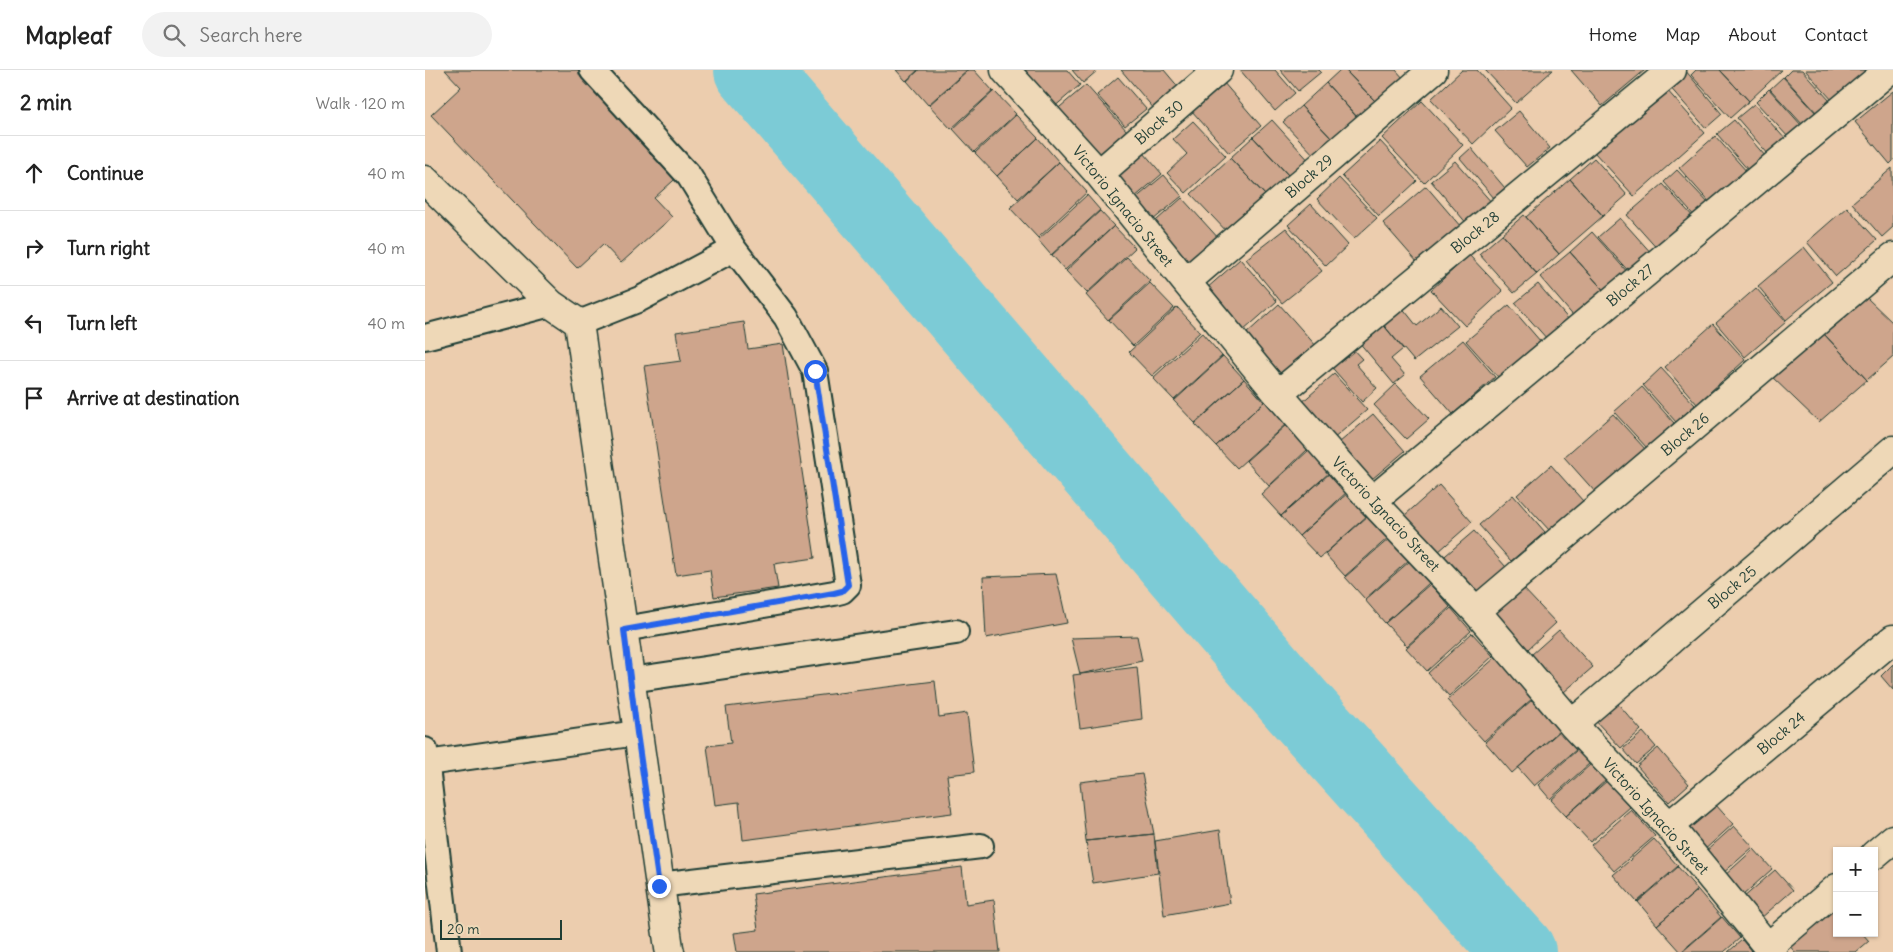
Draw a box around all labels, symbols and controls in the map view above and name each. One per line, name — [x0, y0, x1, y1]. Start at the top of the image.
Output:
search box — [142, 12, 492, 57]
text: Mapleaf — [25, 20, 112, 50]
icon: search — [160, 21, 188, 49]
text: Search here — [200, 23, 303, 47]
text: Home — [1589, 23, 1637, 46]
text: Map — [1665, 23, 1700, 46]
text: About — [1728, 23, 1776, 46]
text: Contact — [1804, 23, 1868, 46]
text: 2 min — [20, 89, 72, 116]
text: Walk · 120 m — [315, 93, 405, 113]
street label: Block 30 — [1131, 96, 1187, 148]
street label: Victorio Ignacio Street — [1068, 142, 1178, 270]
street label: Block 29 — [1281, 150, 1337, 202]
icon: ahead — [20, 159, 48, 187]
text: Continue — [67, 161, 144, 185]
text: 40 m — [367, 163, 405, 183]
street label: Block 28 — [1447, 207, 1503, 257]
icon: right — [20, 234, 48, 262]
text: Turn right — [67, 236, 150, 260]
text: 40 m — [367, 238, 405, 258]
street label: Block 27 — [1602, 260, 1658, 310]
icon: left — [20, 309, 48, 337]
text: Turn left — [67, 311, 137, 335]
text: 40 m — [367, 313, 405, 333]
route start — [804, 360, 827, 383]
icon: arrive — [20, 384, 48, 412]
text: Arrive at destination — [67, 386, 240, 410]
street label: Block 26 — [1657, 408, 1713, 460]
street label: Victorio Ignacio Street — [1328, 453, 1444, 575]
street label: Block 25 — [1704, 561, 1760, 613]
street label: Block 24 — [1753, 707, 1809, 759]
street label: Victorio Ignacio Street — [1599, 754, 1713, 878]
map controls — [1833, 847, 1878, 937]
button: + — [1833, 847, 1878, 892]
route end — [648, 875, 671, 898]
button: − — [1833, 892, 1878, 937]
scale bar — [440, 917, 563, 940]
text: 20 m — [447, 920, 480, 938]

